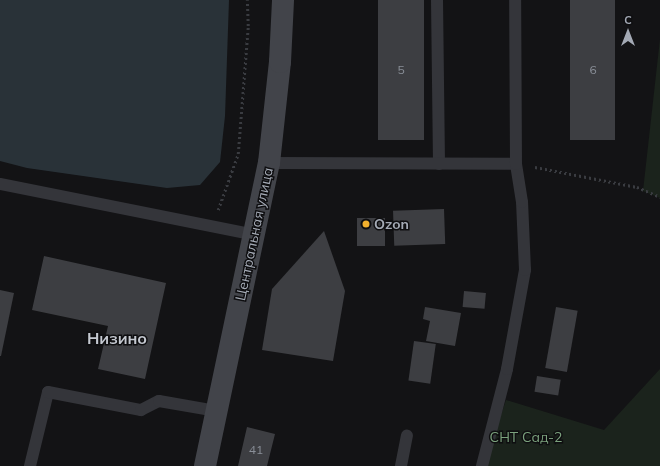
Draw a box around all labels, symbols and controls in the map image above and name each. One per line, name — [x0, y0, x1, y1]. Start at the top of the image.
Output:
north arrow — [608, 12, 648, 52]
text: С — [624, 13, 632, 27]
house number: 5 — [397, 63, 405, 77]
house number: 6 — [589, 63, 597, 77]
street label: Центральная улица — [232, 166, 276, 302]
place label: Ozon — [374, 216, 409, 232]
marker: Ozon — [361, 219, 371, 229]
district label: Низино — [87, 328, 147, 348]
park label: СНТ Сад-2 — [490, 429, 562, 445]
house number: 41 — [249, 443, 263, 457]

